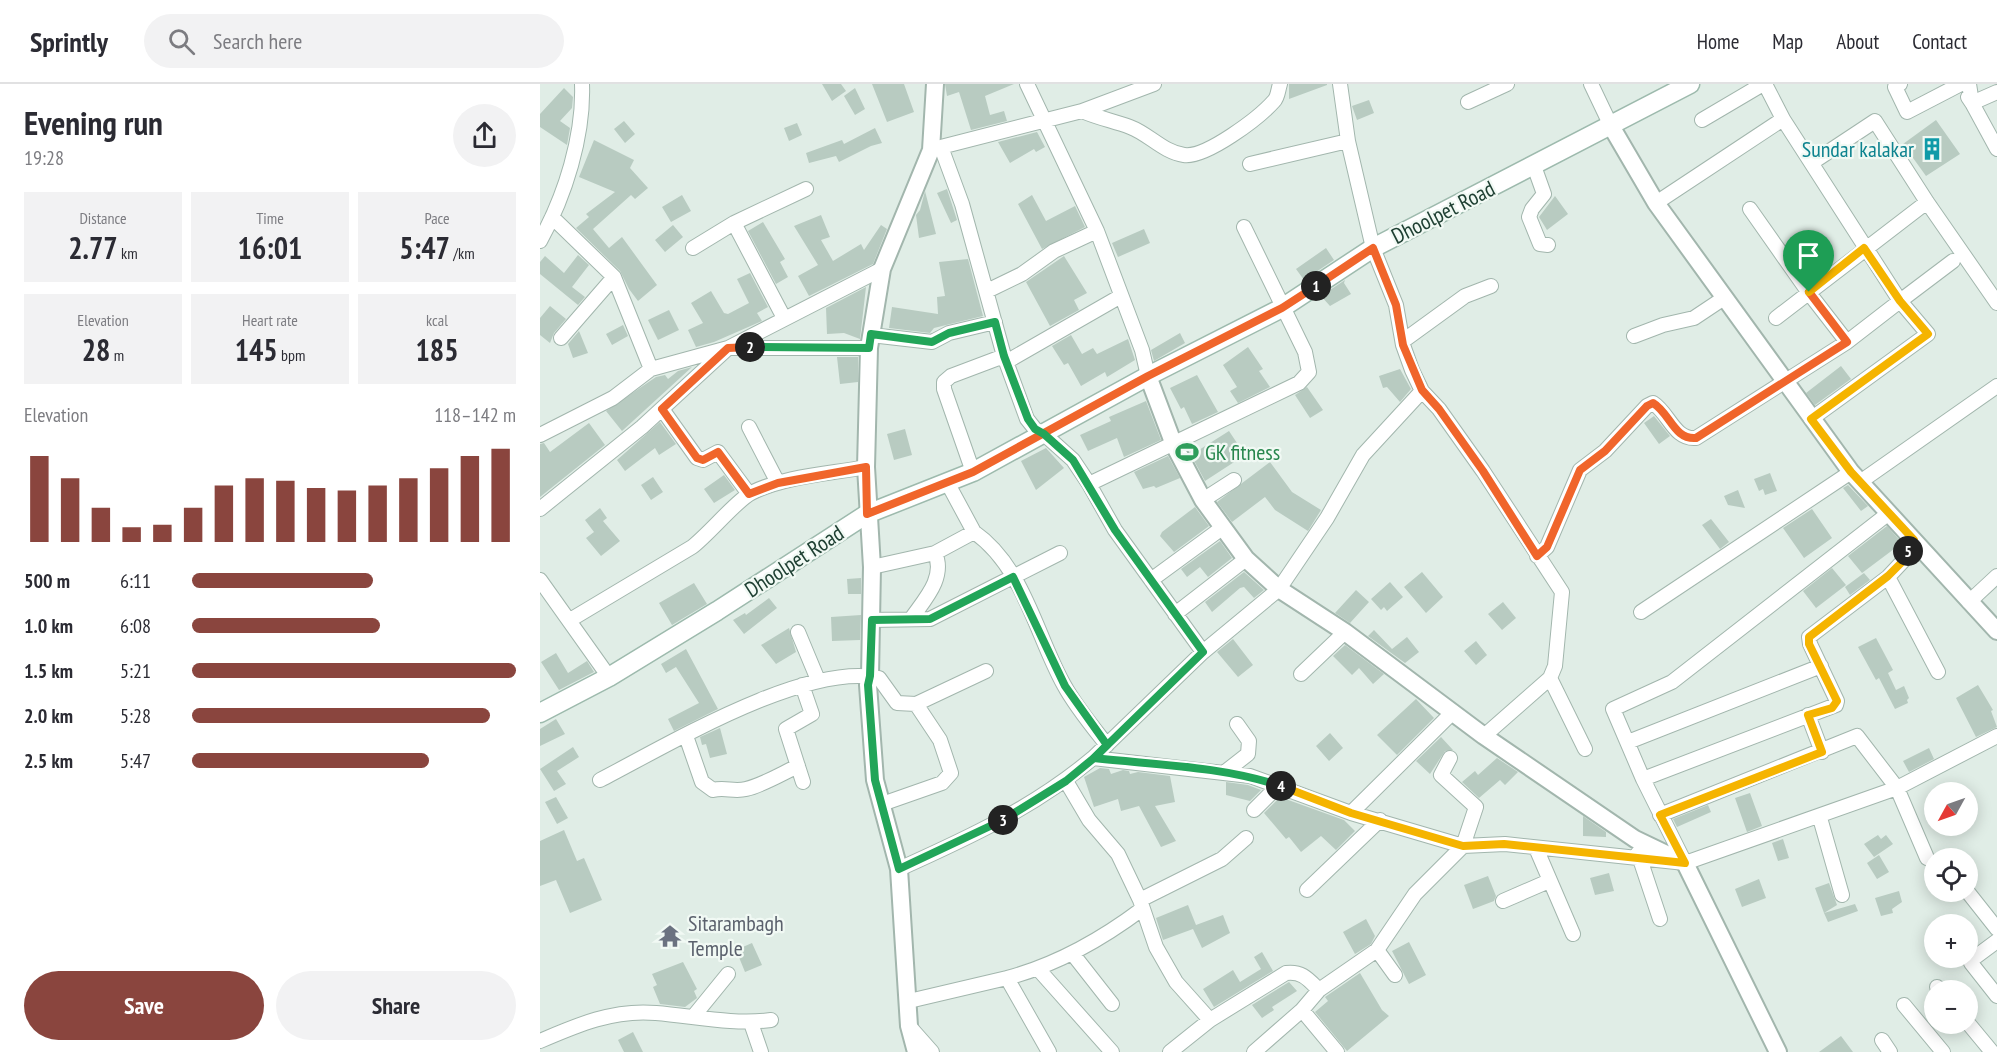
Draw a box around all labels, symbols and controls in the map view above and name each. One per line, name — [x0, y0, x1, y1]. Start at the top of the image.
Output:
search box — [144, 14, 564, 68]
text: Sprintly — [30, 23, 108, 60]
icon: search — [165, 25, 198, 58]
text: Search here — [213, 27, 302, 55]
text: Home — [1697, 28, 1739, 55]
text: Map — [1772, 28, 1803, 55]
text: About — [1836, 28, 1879, 55]
text: Contact — [1912, 28, 1967, 55]
text: Evening run — [24, 101, 163, 144]
button: share — [453, 104, 516, 167]
place label: Sundar kalakar — [1802, 135, 1914, 163]
building icon: Sundar kalakar — [1919, 136, 1945, 162]
text: 19:28 — [24, 145, 64, 171]
street label: Dhoolpet Road — [1387, 174, 1499, 250]
text: Distance — [79, 208, 127, 228]
text: Time — [256, 208, 284, 228]
text: Pace — [424, 208, 450, 228]
text: 2.77 — [68, 228, 118, 267]
text: 16:01 — [238, 228, 302, 267]
text: 5:47 — [399, 228, 450, 267]
pin — [1783, 230, 1834, 292]
icon: arrive — [1792, 239, 1825, 272]
text: km — [118, 243, 138, 263]
text: /km — [450, 243, 475, 263]
pin: 1 — [1301, 271, 1331, 301]
text: 1 — [1312, 276, 1320, 296]
text: Elevation — [77, 310, 129, 330]
text: Heart rate — [242, 310, 298, 330]
text: kcal — [426, 310, 448, 330]
text: 28 — [82, 330, 110, 369]
text: 145 — [235, 330, 278, 369]
text: 185 — [415, 330, 459, 369]
pin: 2 — [735, 332, 765, 362]
text: 2 — [746, 337, 754, 357]
text: m — [110, 345, 124, 365]
text: bpm — [278, 345, 305, 365]
text: Elevation — [24, 402, 88, 428]
text: 118–142 m — [434, 402, 516, 428]
place label: GK fitness — [1205, 438, 1280, 466]
sports icon: GK fitness — [1174, 439, 1200, 465]
street label: Dhoolpet Road — [739, 519, 849, 603]
pin: 5 — [1893, 536, 1923, 566]
text: 5 — [1904, 541, 1912, 561]
text: 500 m — [24, 568, 70, 594]
text: 6:11 — [120, 568, 151, 594]
text: 1.0 km — [24, 613, 73, 639]
text: 6:08 — [120, 613, 151, 639]
text: 1.5 km — [24, 658, 73, 684]
text: 5:21 — [120, 658, 151, 684]
text: 2.0 km — [24, 703, 73, 729]
text: 5:28 — [120, 703, 151, 729]
text: 2.5 km — [24, 748, 73, 774]
text: 5:47 — [120, 748, 151, 774]
pin: 4 — [1266, 771, 1296, 801]
text: 4 — [1277, 776, 1285, 796]
north arrow — [1924, 782, 1978, 836]
map controls — [1924, 782, 1978, 1034]
pin: 3 — [988, 805, 1018, 835]
text: 3 — [999, 810, 1007, 830]
button: locate — [1924, 848, 1978, 902]
place label: Sitarambagh Temple — [688, 909, 784, 962]
button: + — [1924, 914, 1978, 968]
temple icon: Sitarambagh Temple — [657, 923, 683, 949]
button: Save — [24, 971, 264, 1040]
button: Share — [276, 971, 516, 1040]
button: − — [1924, 980, 1978, 1034]

